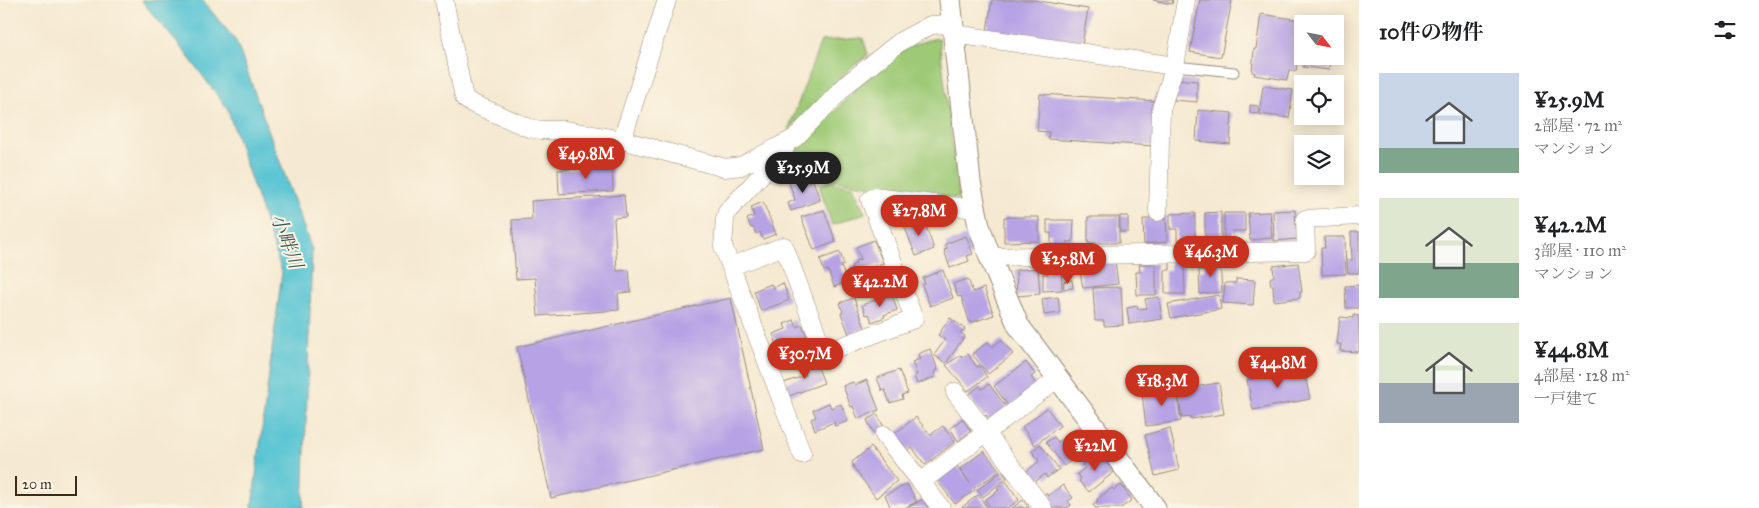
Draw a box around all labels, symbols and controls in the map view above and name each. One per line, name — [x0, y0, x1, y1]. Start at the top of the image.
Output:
north arrow — [1294, 15, 1344, 65]
map controls — [1294, 15, 1344, 185]
icon: filters — [1711, 16, 1739, 44]
text: 10件の物件 — [1379, 19, 1483, 45]
button: locate — [1294, 75, 1344, 125]
text: ¥25.9M — [1534, 87, 1605, 113]
icon: home — [1419, 93, 1479, 153]
text: 2部屋 · 72 m² — [1534, 116, 1622, 135]
button: layers — [1294, 135, 1344, 185]
pin: ¥49.8M — [545, 138, 627, 180]
text: マンション — [1534, 139, 1613, 158]
text: ¥49.8M — [558, 144, 614, 163]
pin: ¥25.9M — [762, 152, 844, 194]
text: ¥25.9M — [776, 158, 830, 177]
pin: ¥27.8M — [878, 194, 960, 237]
text: ¥27.8M — [892, 201, 946, 220]
water label: 小畔川 — [266, 210, 309, 274]
text: ¥42.2M — [1534, 212, 1607, 238]
icon: home — [1419, 218, 1479, 278]
pin: ¥46.3M — [1170, 236, 1252, 278]
text: 3部屋 · 110 m² — [1534, 241, 1626, 260]
pin: ¥25.8M — [1027, 242, 1109, 285]
text: ¥46.3M — [1184, 242, 1238, 261]
text: ¥25.8M — [1041, 249, 1095, 268]
text: マンション — [1534, 264, 1613, 283]
pin: ¥42.2M — [839, 266, 921, 308]
text: ¥42.2M — [852, 272, 908, 291]
text: ¥44.8M — [1534, 337, 1609, 363]
pin: ¥30.7M — [764, 338, 846, 380]
icon: home — [1419, 343, 1479, 403]
text: ¥30.7M — [778, 344, 832, 363]
pin: ¥44.8M — [1237, 346, 1319, 389]
text: ¥44.8M — [1249, 353, 1307, 372]
pin: ¥18.3M — [1121, 364, 1203, 407]
text: 4部屋 · 128 m² — [1534, 366, 1630, 385]
text: ¥18.3M — [1136, 371, 1188, 390]
text: 一戸建て — [1534, 389, 1598, 408]
pin: ¥22M — [1065, 430, 1125, 472]
text: ¥22M — [1074, 436, 1116, 455]
scale bar — [15, 473, 78, 496]
text: 20 m — [22, 476, 52, 493]

